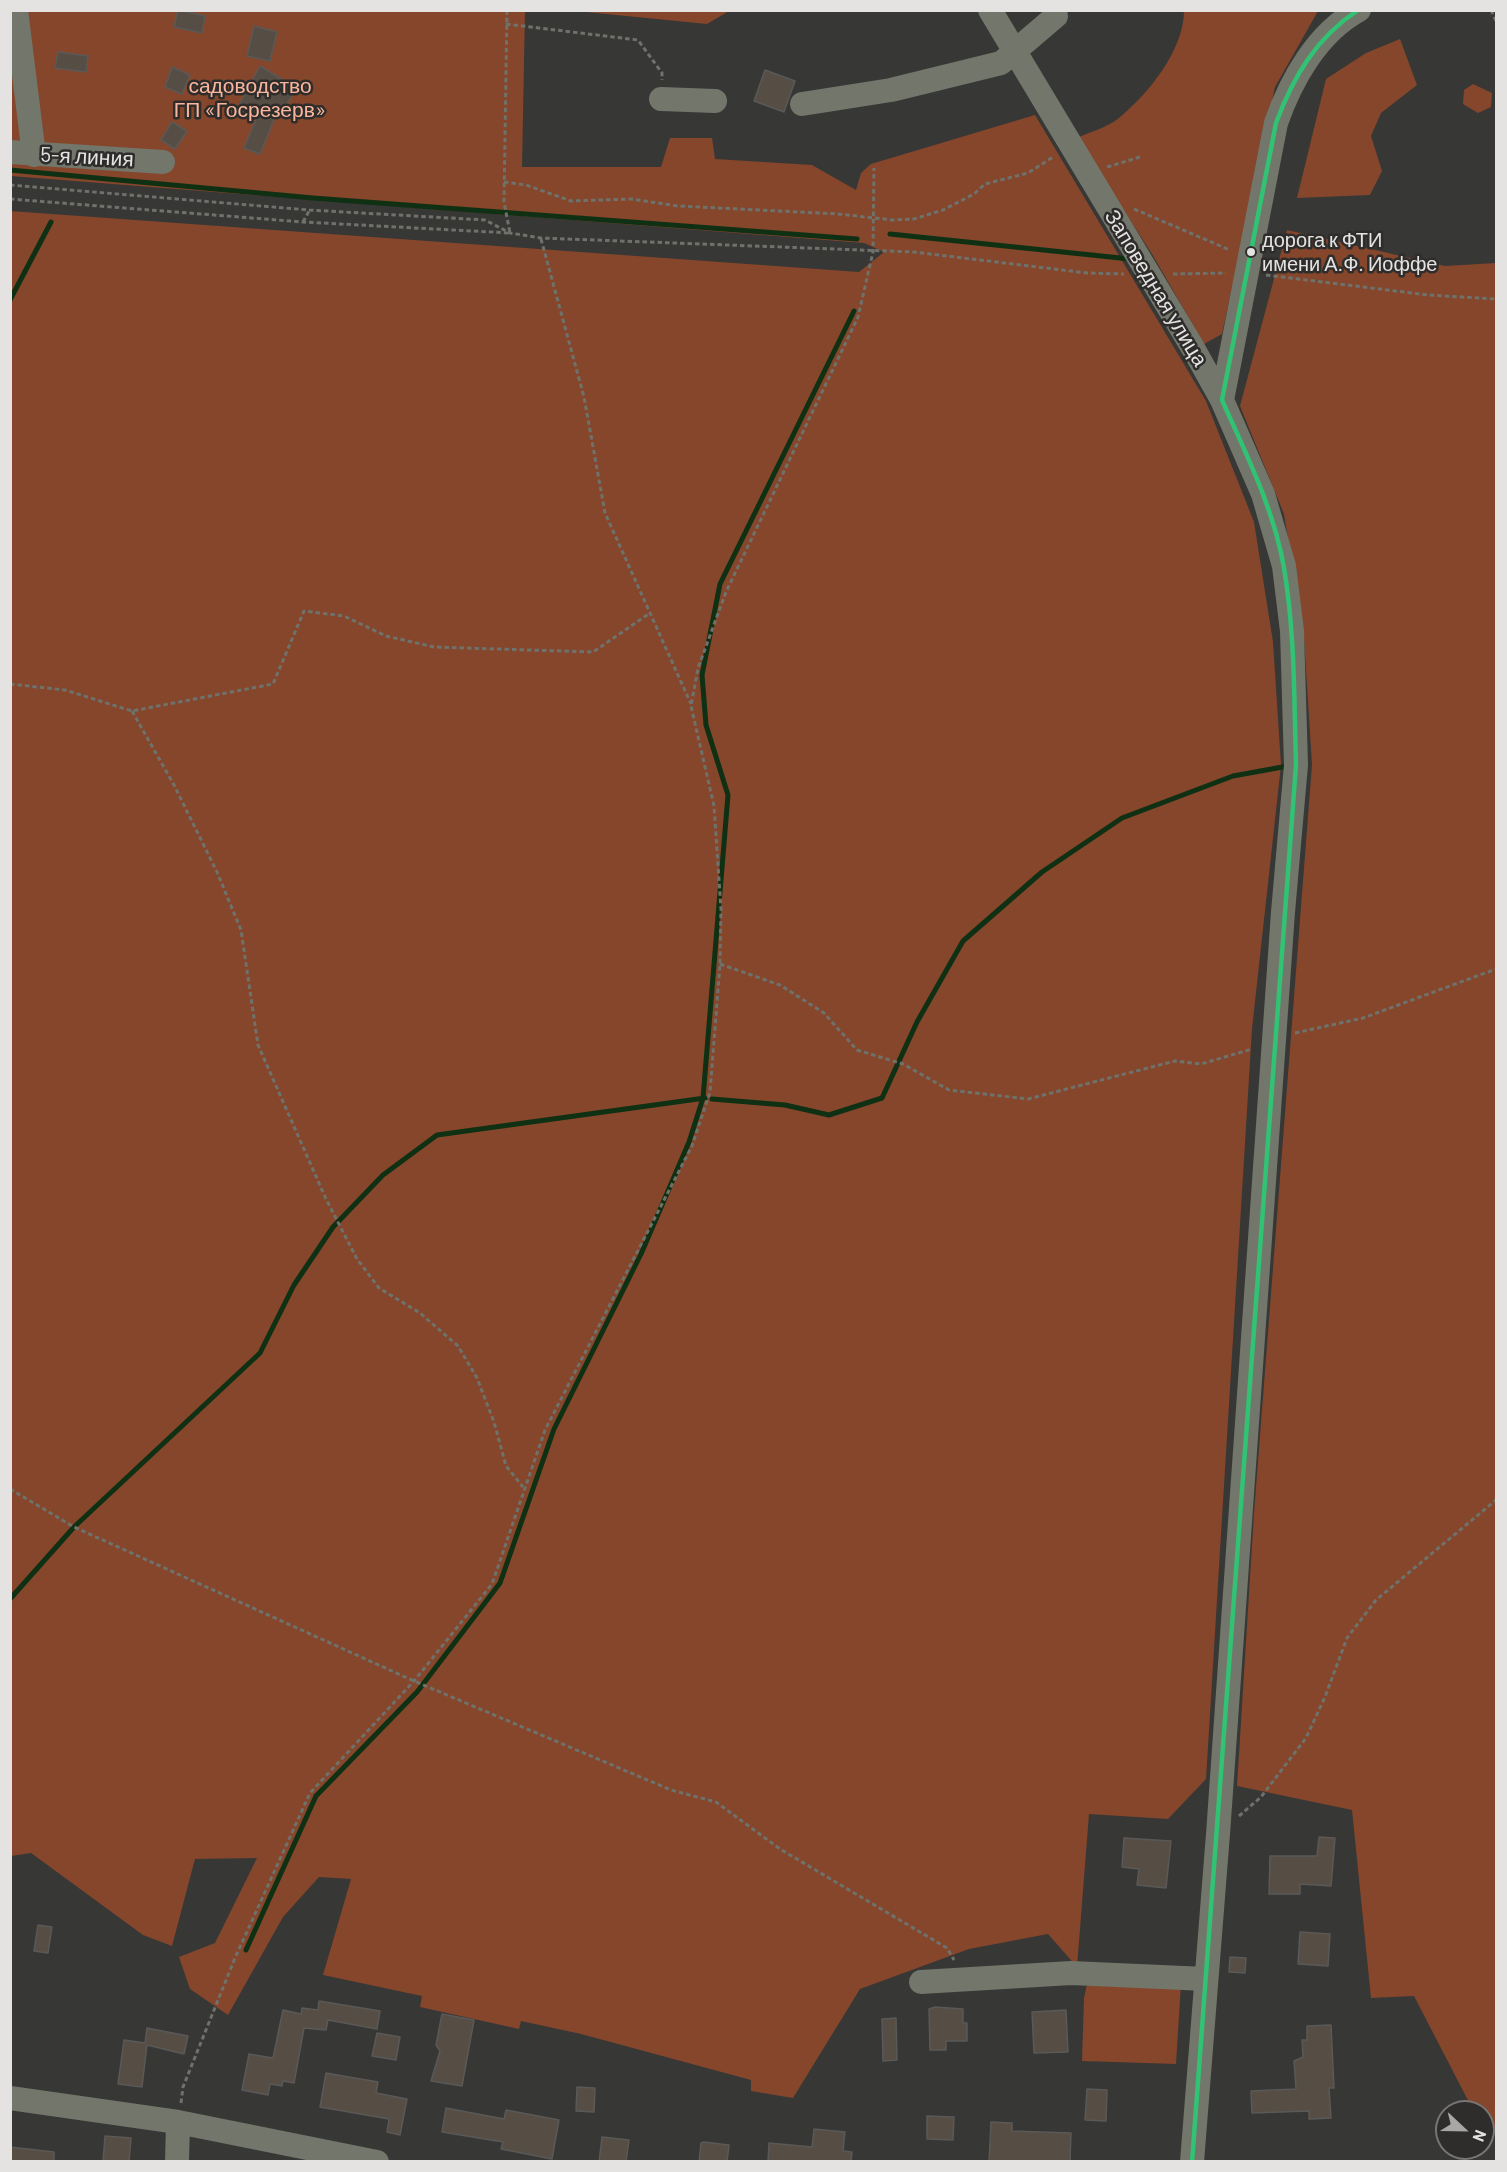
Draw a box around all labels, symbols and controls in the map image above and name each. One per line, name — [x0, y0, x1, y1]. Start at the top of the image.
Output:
park label: садоводство ГП «Госрезерв» — [174, 73, 326, 123]
street label: 5-я линия — [40, 142, 134, 172]
street label: Заповедная улица — [1099, 205, 1213, 371]
place label: дорога к ФТИ имени А.Ф. Иоффе — [1262, 228, 1437, 275]
marker: дорога к ФТИ имени А.Ф. Иоффе — [1245, 246, 1257, 258]
north arrow — [1435, 2100, 1495, 2160]
text: N — [1470, 2128, 1491, 2145]

